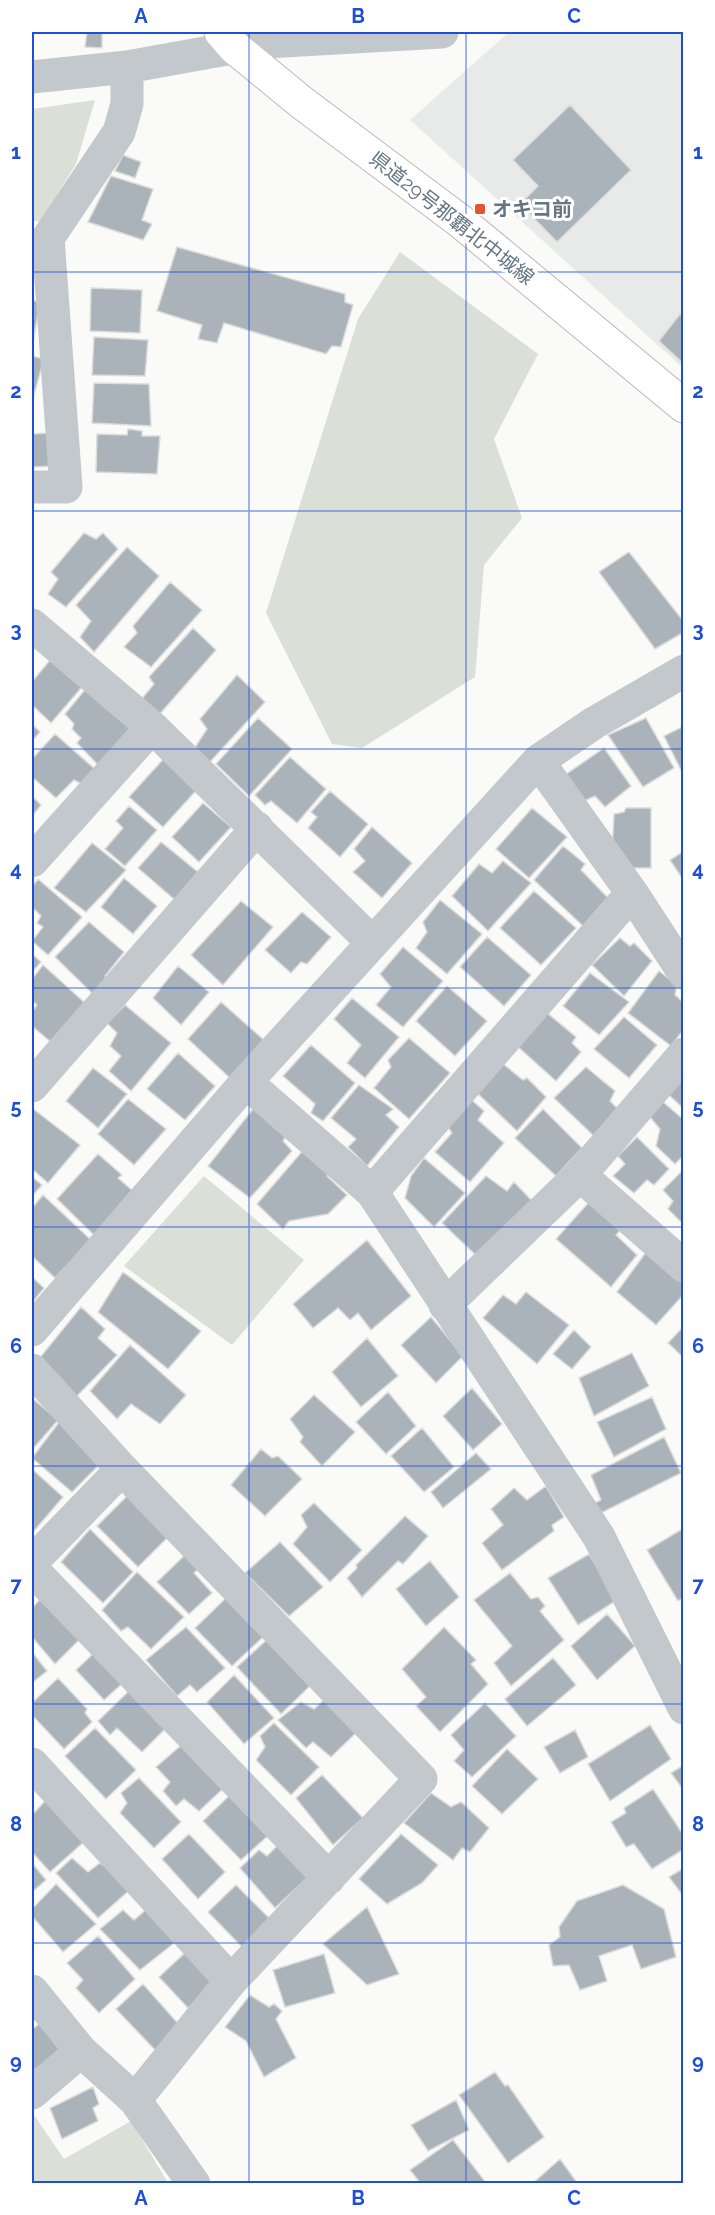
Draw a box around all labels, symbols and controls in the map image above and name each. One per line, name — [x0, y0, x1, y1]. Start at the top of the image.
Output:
text: A — [134, 4, 148, 28]
text: B — [351, 4, 365, 28]
text: C — [567, 4, 581, 28]
text: 1 — [11, 140, 21, 164]
text: 1 — [693, 140, 703, 164]
street label: 県道29号那覇北中城線 — [365, 146, 539, 290]
place label: オキコ前 — [492, 197, 572, 221]
marker: オキコ前 — [473, 202, 487, 216]
text: 2 — [10, 379, 22, 403]
text: 2 — [692, 379, 704, 403]
text: 3 — [10, 618, 22, 642]
text: 3 — [692, 618, 704, 642]
text: 4 — [10, 857, 22, 881]
text: 4 — [692, 857, 704, 881]
text: 5 — [10, 1095, 22, 1119]
text: 5 — [692, 1095, 704, 1119]
text: 6 — [10, 1334, 22, 1358]
text: 6 — [692, 1334, 704, 1358]
text: 7 — [10, 1573, 22, 1597]
text: 7 — [692, 1573, 704, 1597]
text: 8 — [10, 1812, 22, 1836]
text: 8 — [692, 1812, 704, 1836]
text: 9 — [10, 2050, 22, 2074]
text: 9 — [692, 2050, 704, 2074]
text: A — [134, 2186, 148, 2210]
text: B — [351, 2186, 365, 2210]
text: C — [567, 2186, 581, 2210]

